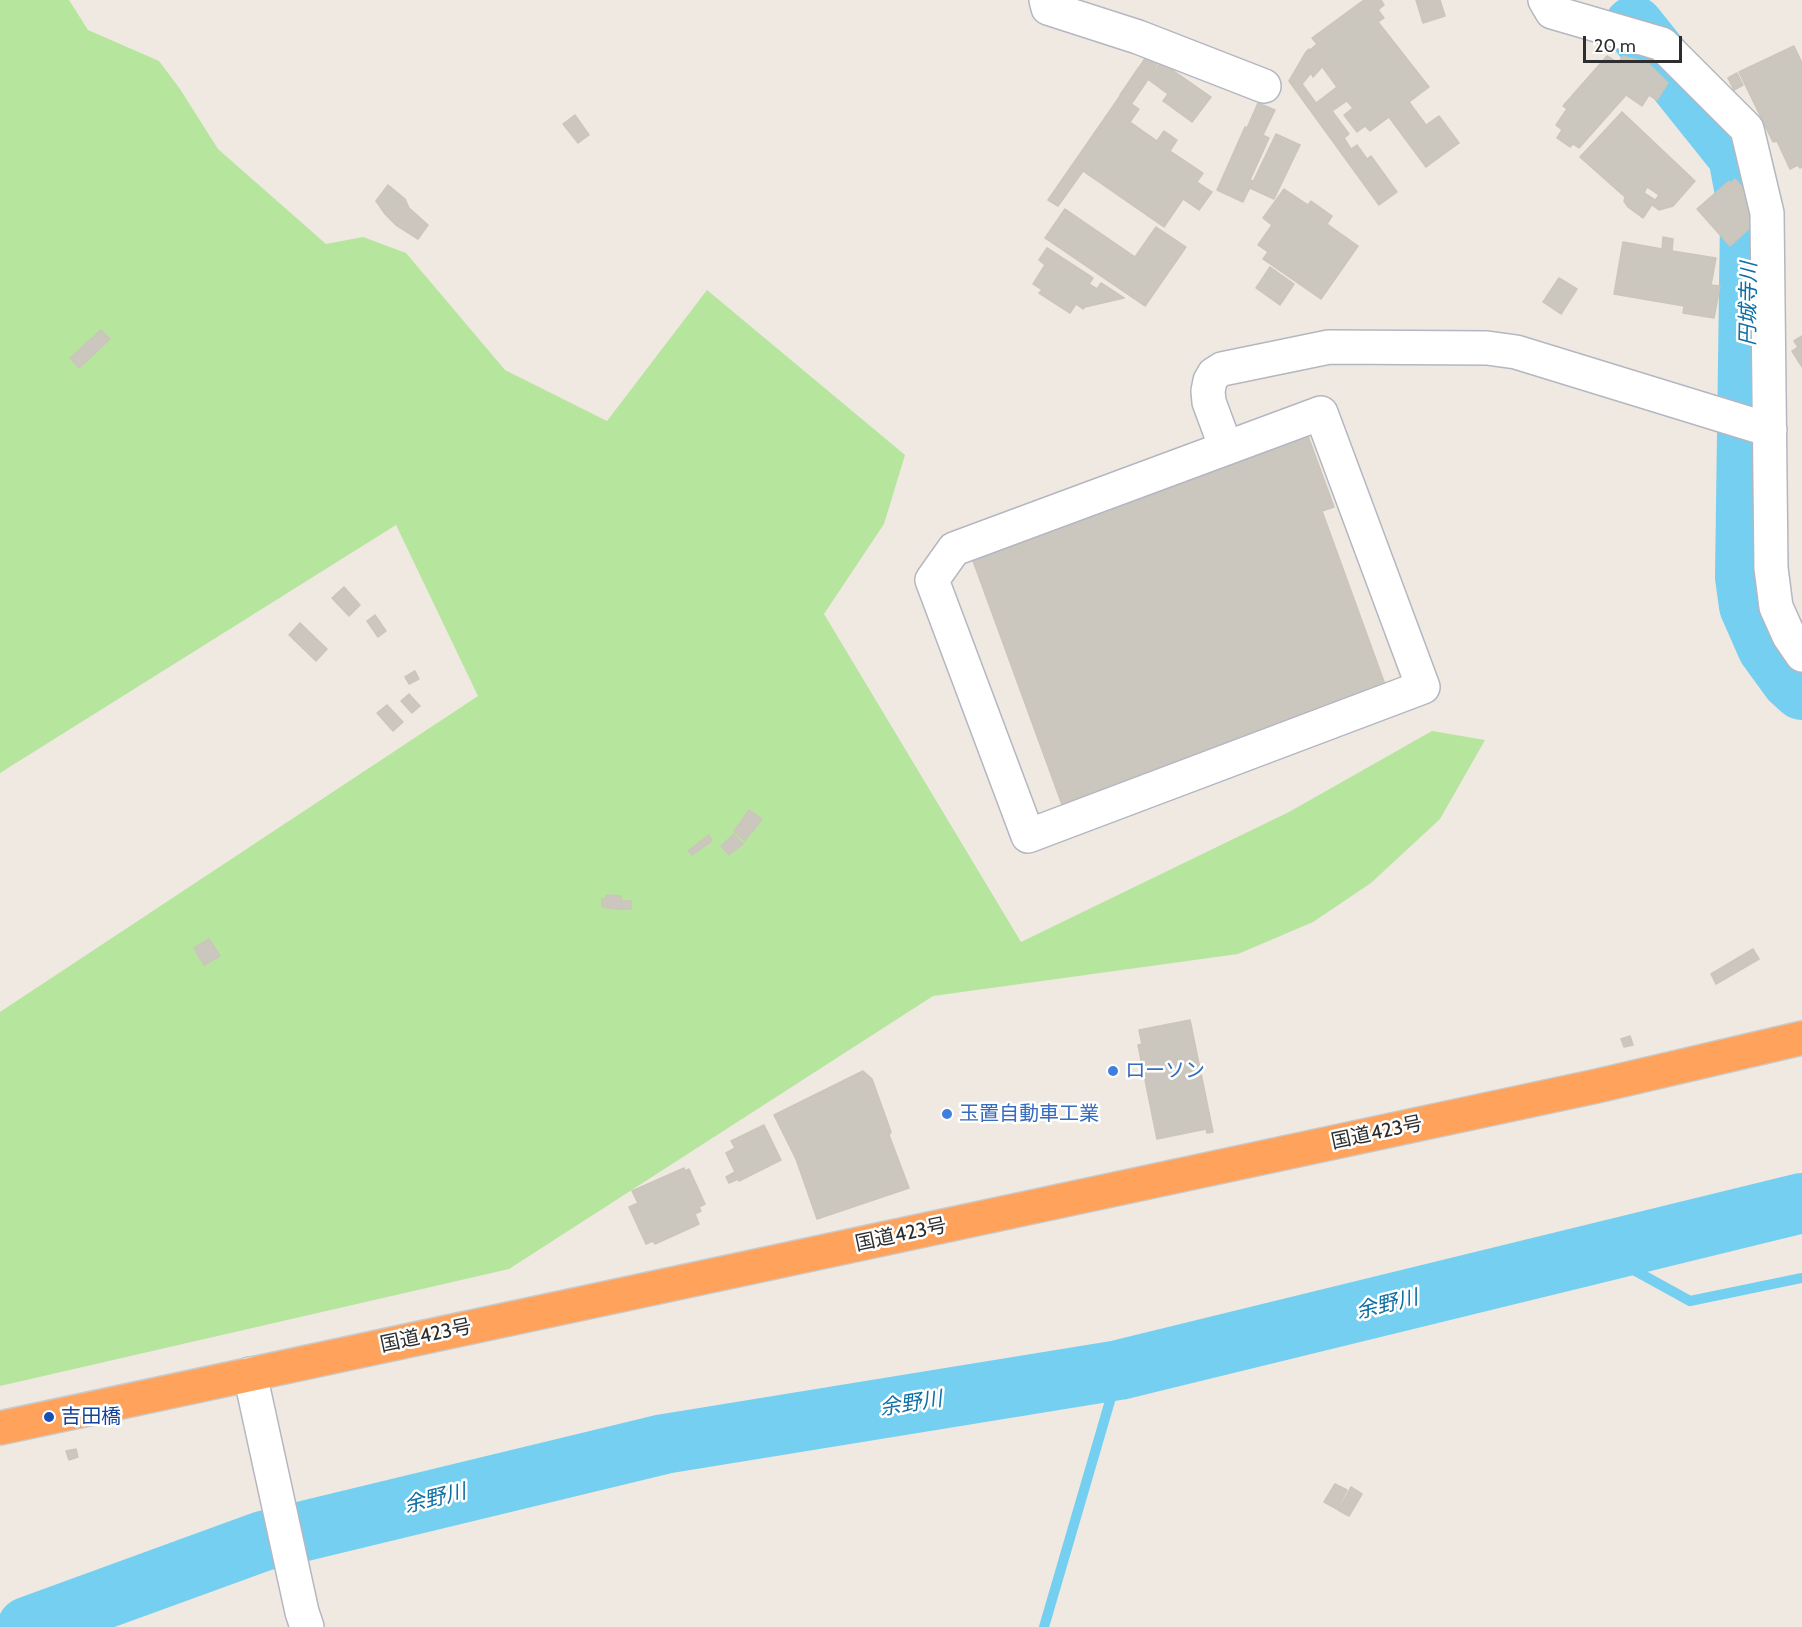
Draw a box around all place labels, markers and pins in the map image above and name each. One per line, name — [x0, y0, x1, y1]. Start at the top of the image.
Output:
place label: ローソン — [1125, 1059, 1205, 1083]
marker: ローソン — [1106, 1064, 1120, 1078]
place label: 玉置自動車工業 — [959, 1102, 1099, 1126]
marker: 玉置自動車工業 — [940, 1107, 954, 1121]
place label: 吉田橋 — [61, 1405, 121, 1429]
marker: 吉田橋 — [42, 1410, 56, 1424]

